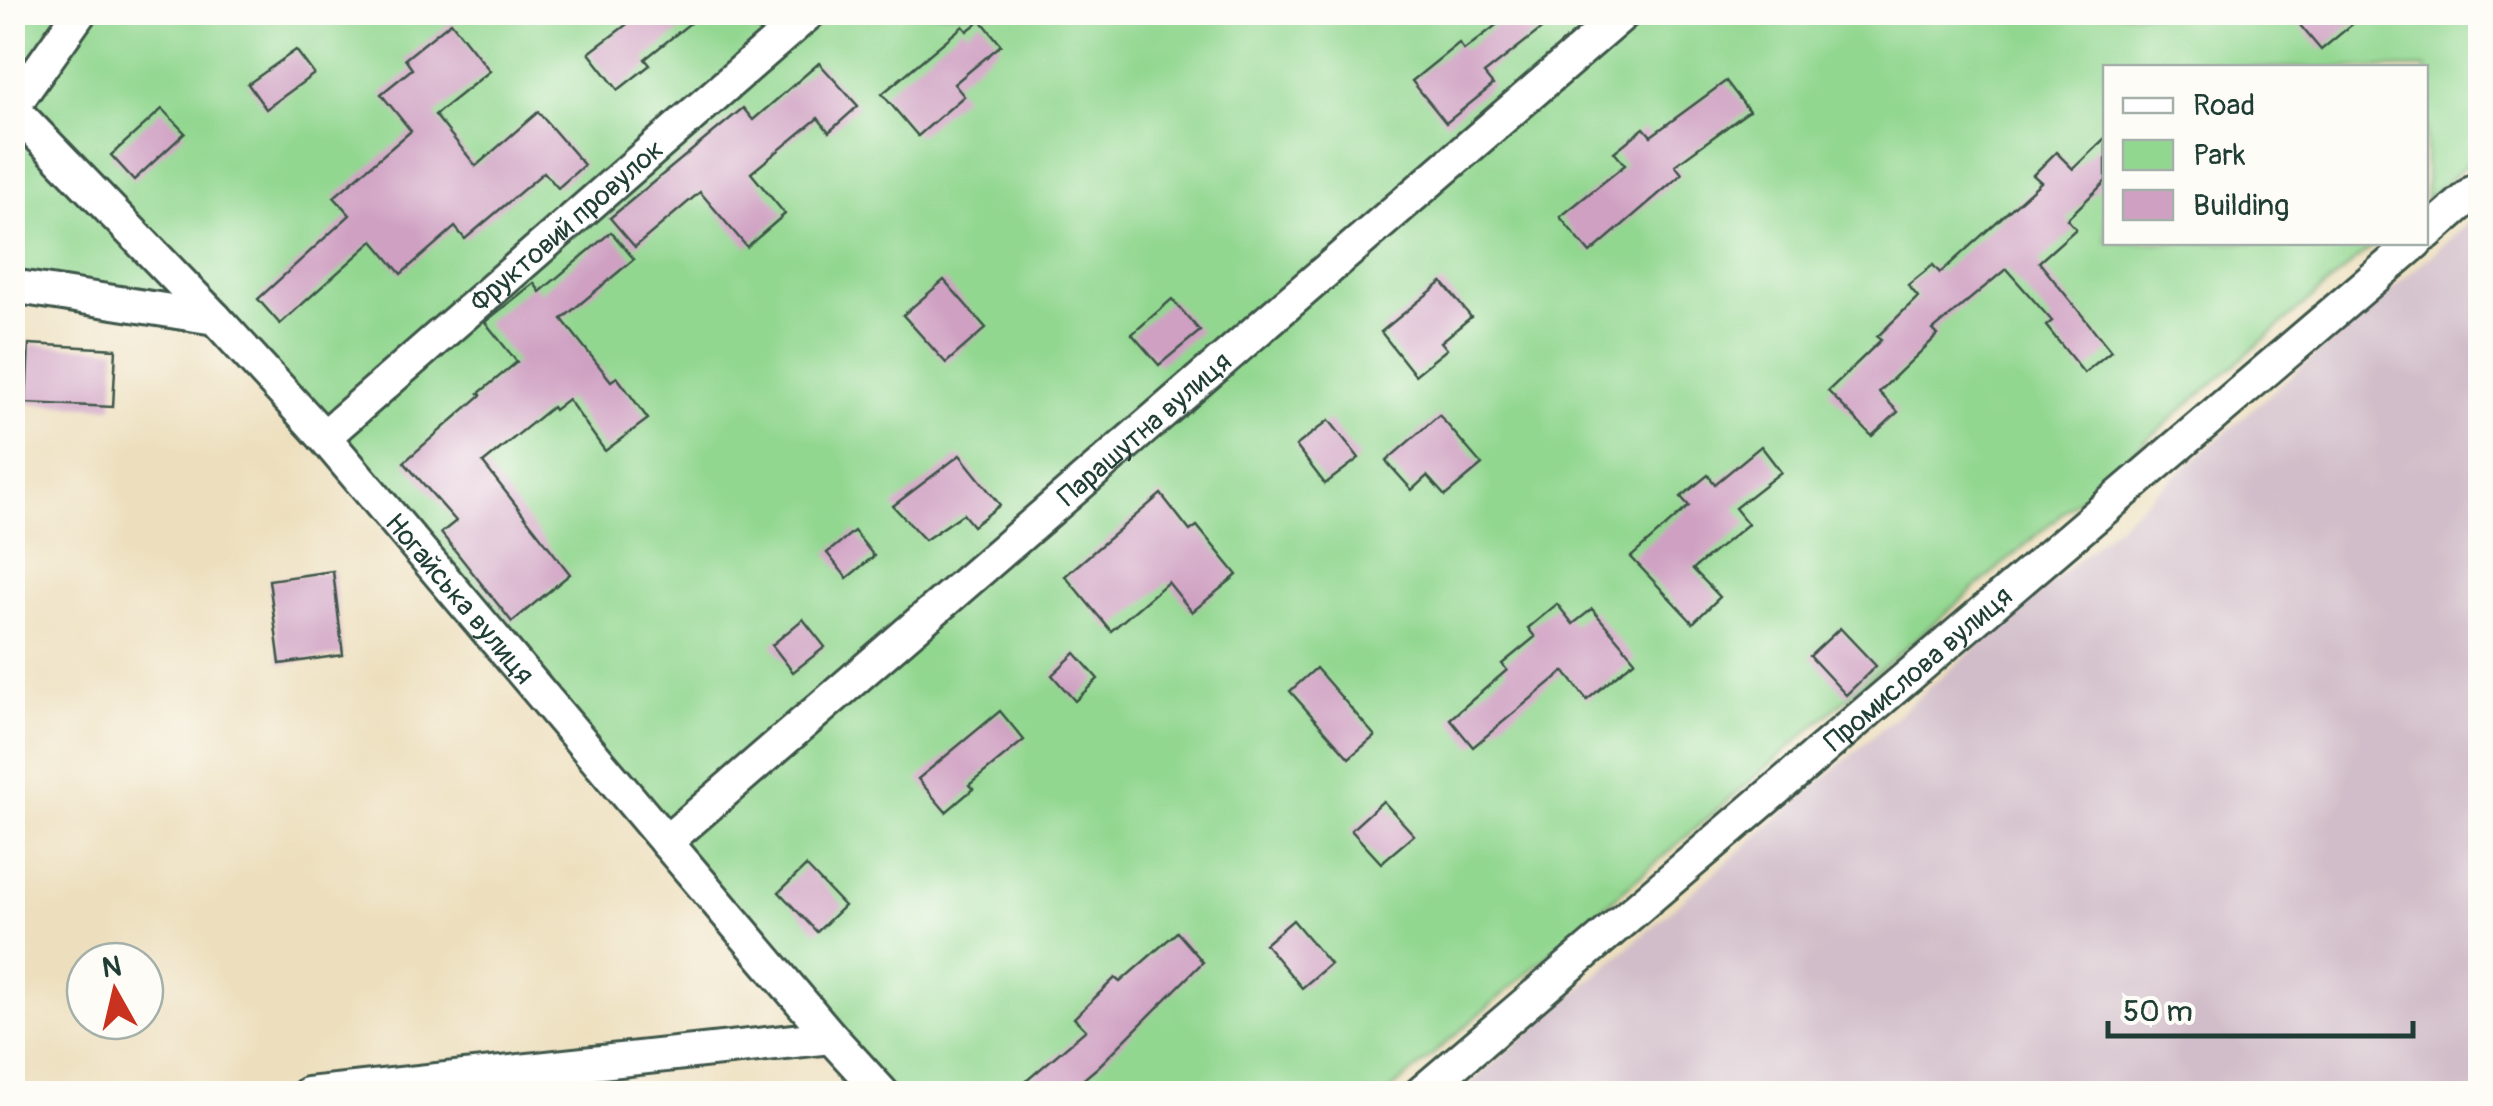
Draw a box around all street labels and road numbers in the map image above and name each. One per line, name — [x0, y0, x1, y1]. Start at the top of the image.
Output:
street label: Фруктовий провулок — [463, 132, 671, 320]
street label: Парашутна вулиця — [1051, 345, 1239, 514]
street label: Ногайська вулиця — [377, 507, 541, 692]
street label: Промислова вулиця — [1817, 579, 2020, 760]

